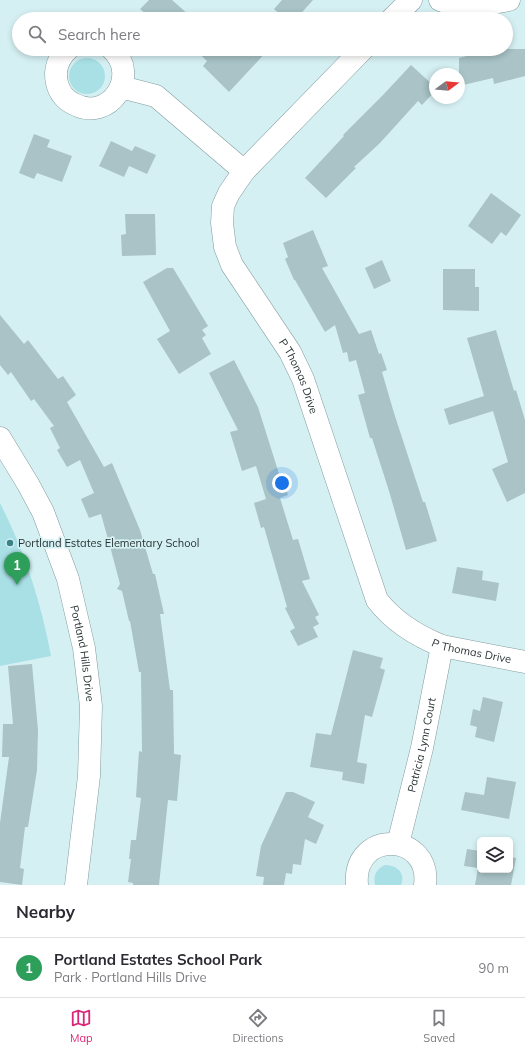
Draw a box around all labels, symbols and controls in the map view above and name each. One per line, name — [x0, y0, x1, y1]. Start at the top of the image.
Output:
search box — [12, 12, 513, 56]
icon: search — [26, 23, 48, 45]
text: Search here — [58, 25, 140, 44]
north arrow — [429, 68, 465, 104]
street label: P Thomas Drive — [276, 336, 321, 415]
your location — [272, 473, 292, 493]
place label: Portland Estates Elementary School — [18, 536, 199, 550]
marker: Portland Estates Elementary School — [5, 538, 15, 548]
pin: 1 — [4, 552, 30, 585]
street label: Portland Hills Drive — [67, 604, 97, 702]
street label: P Thomas Drive — [430, 636, 512, 666]
street label: Patricia Lynn Court — [404, 696, 439, 794]
map controls — [477, 837, 513, 873]
button: layers — [477, 837, 513, 873]
text: Nearby — [16, 901, 75, 922]
text: Portland Estates School Park — [54, 950, 262, 969]
text: 1 — [25, 960, 33, 976]
text: 90 m — [479, 960, 509, 976]
text: Park · Portland Hills Drive — [54, 969, 207, 985]
tab: Map — [70, 1007, 93, 1045]
tab: Directions — [233, 1007, 283, 1045]
tab: Saved — [423, 1007, 455, 1045]

